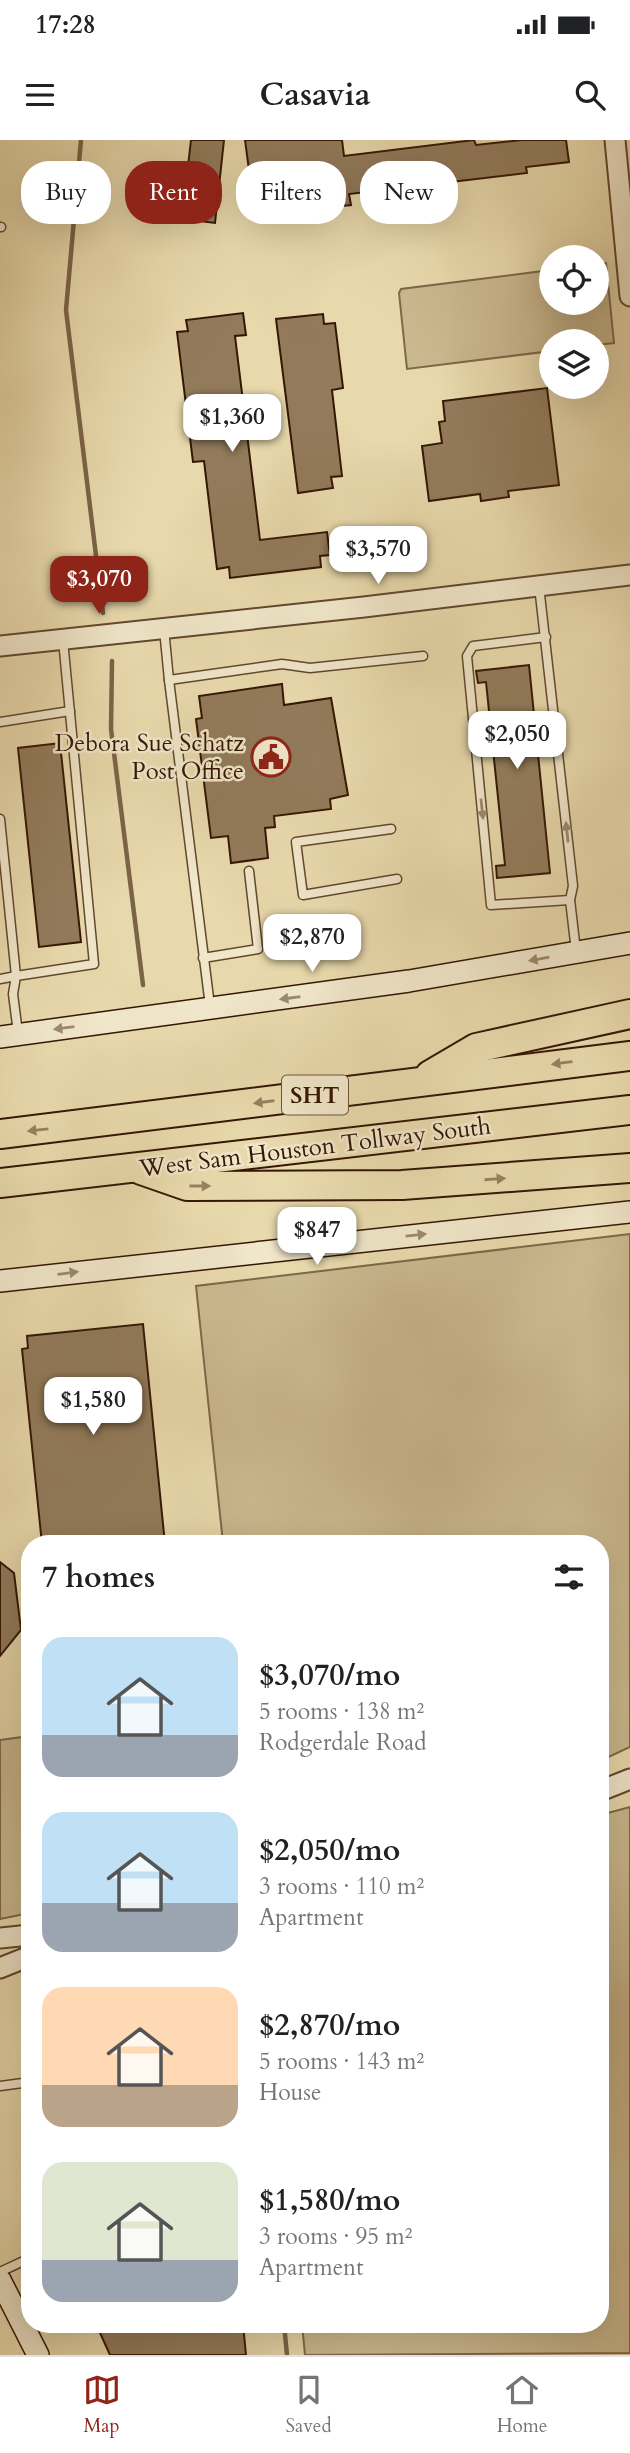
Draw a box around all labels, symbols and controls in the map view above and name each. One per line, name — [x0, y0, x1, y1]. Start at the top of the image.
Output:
text: 17:28 — [35, 7, 96, 42]
text: Casavia — [259, 73, 371, 117]
icon: menu — [21, 76, 59, 114]
icon: search — [571, 76, 609, 114]
chip: Buy — [21, 161, 111, 224]
chip: Rent — [125, 161, 222, 224]
chip: Filters — [236, 161, 346, 224]
chip: New — [360, 161, 458, 224]
map controls — [539, 245, 609, 399]
button: locate — [539, 245, 609, 315]
button: layers — [539, 329, 609, 399]
pin: $1,360 — [175, 394, 289, 454]
text: $1,360 — [199, 401, 265, 432]
pin: $3,570 — [321, 526, 435, 586]
text: $3,570 — [345, 533, 411, 564]
pin: $3,070 — [42, 556, 156, 616]
text: $3,070 — [66, 563, 132, 594]
pin: $2,050 — [460, 712, 574, 771]
text: $2,050 — [484, 718, 550, 749]
place label: Debora Sue Schatz Post Office — [55, 727, 244, 788]
public building icon: Debora Sue Schatz Post Office — [250, 736, 292, 778]
one-way arrow — [476, 798, 487, 820]
one-way arrow — [561, 821, 572, 843]
pin: $2,870 — [255, 914, 369, 974]
text: $2,870 — [279, 921, 345, 952]
one-way arrow — [528, 954, 550, 965]
one-way arrow — [279, 993, 301, 1004]
one-way arrow — [53, 1023, 75, 1034]
one-way arrow — [551, 1058, 573, 1069]
road number: SHT — [282, 1076, 348, 1114]
one-way arrow — [253, 1097, 275, 1108]
street label: West Sam Houston Tollway South — [136, 1110, 493, 1186]
one-way arrow — [27, 1124, 49, 1135]
one-way arrow — [484, 1173, 506, 1184]
one-way arrow — [189, 1180, 211, 1192]
pin: $847 — [276, 1208, 358, 1267]
text: $847 — [293, 1214, 341, 1245]
one-way arrow — [405, 1229, 427, 1240]
one-way arrow — [57, 1268, 79, 1279]
pin: $1,580 — [36, 1378, 150, 1437]
text: $1,580 — [60, 1384, 126, 1415]
text: 7 homes — [42, 1557, 155, 1598]
icon: filters — [550, 1558, 588, 1596]
text: $3,070/mo — [259, 1655, 400, 1696]
icon: home — [98, 1665, 182, 1749]
text: 5 rooms · 138 m² — [259, 1696, 424, 1727]
text: Rodgerdale Road — [259, 1727, 427, 1758]
text: $2,050/mo — [259, 1830, 400, 1871]
icon: home — [98, 1840, 182, 1924]
text: 3 rooms · 110 m² — [259, 1871, 424, 1902]
text: Apartment — [259, 1902, 363, 1933]
text: $2,870/mo — [259, 2005, 400, 2046]
icon: home — [98, 2015, 182, 2099]
text: 5 rooms · 143 m² — [259, 2046, 424, 2077]
text: House — [259, 2077, 321, 2108]
text: $1,580/mo — [259, 2180, 400, 2221]
icon: home — [98, 2190, 182, 2274]
text: 3 rooms · 95 m² — [259, 2221, 412, 2252]
text: Apartment — [259, 2252, 363, 2283]
tab: Map — [83, 2371, 121, 2439]
tab: Saved — [286, 2371, 332, 2439]
tab: Home — [497, 2371, 547, 2439]

